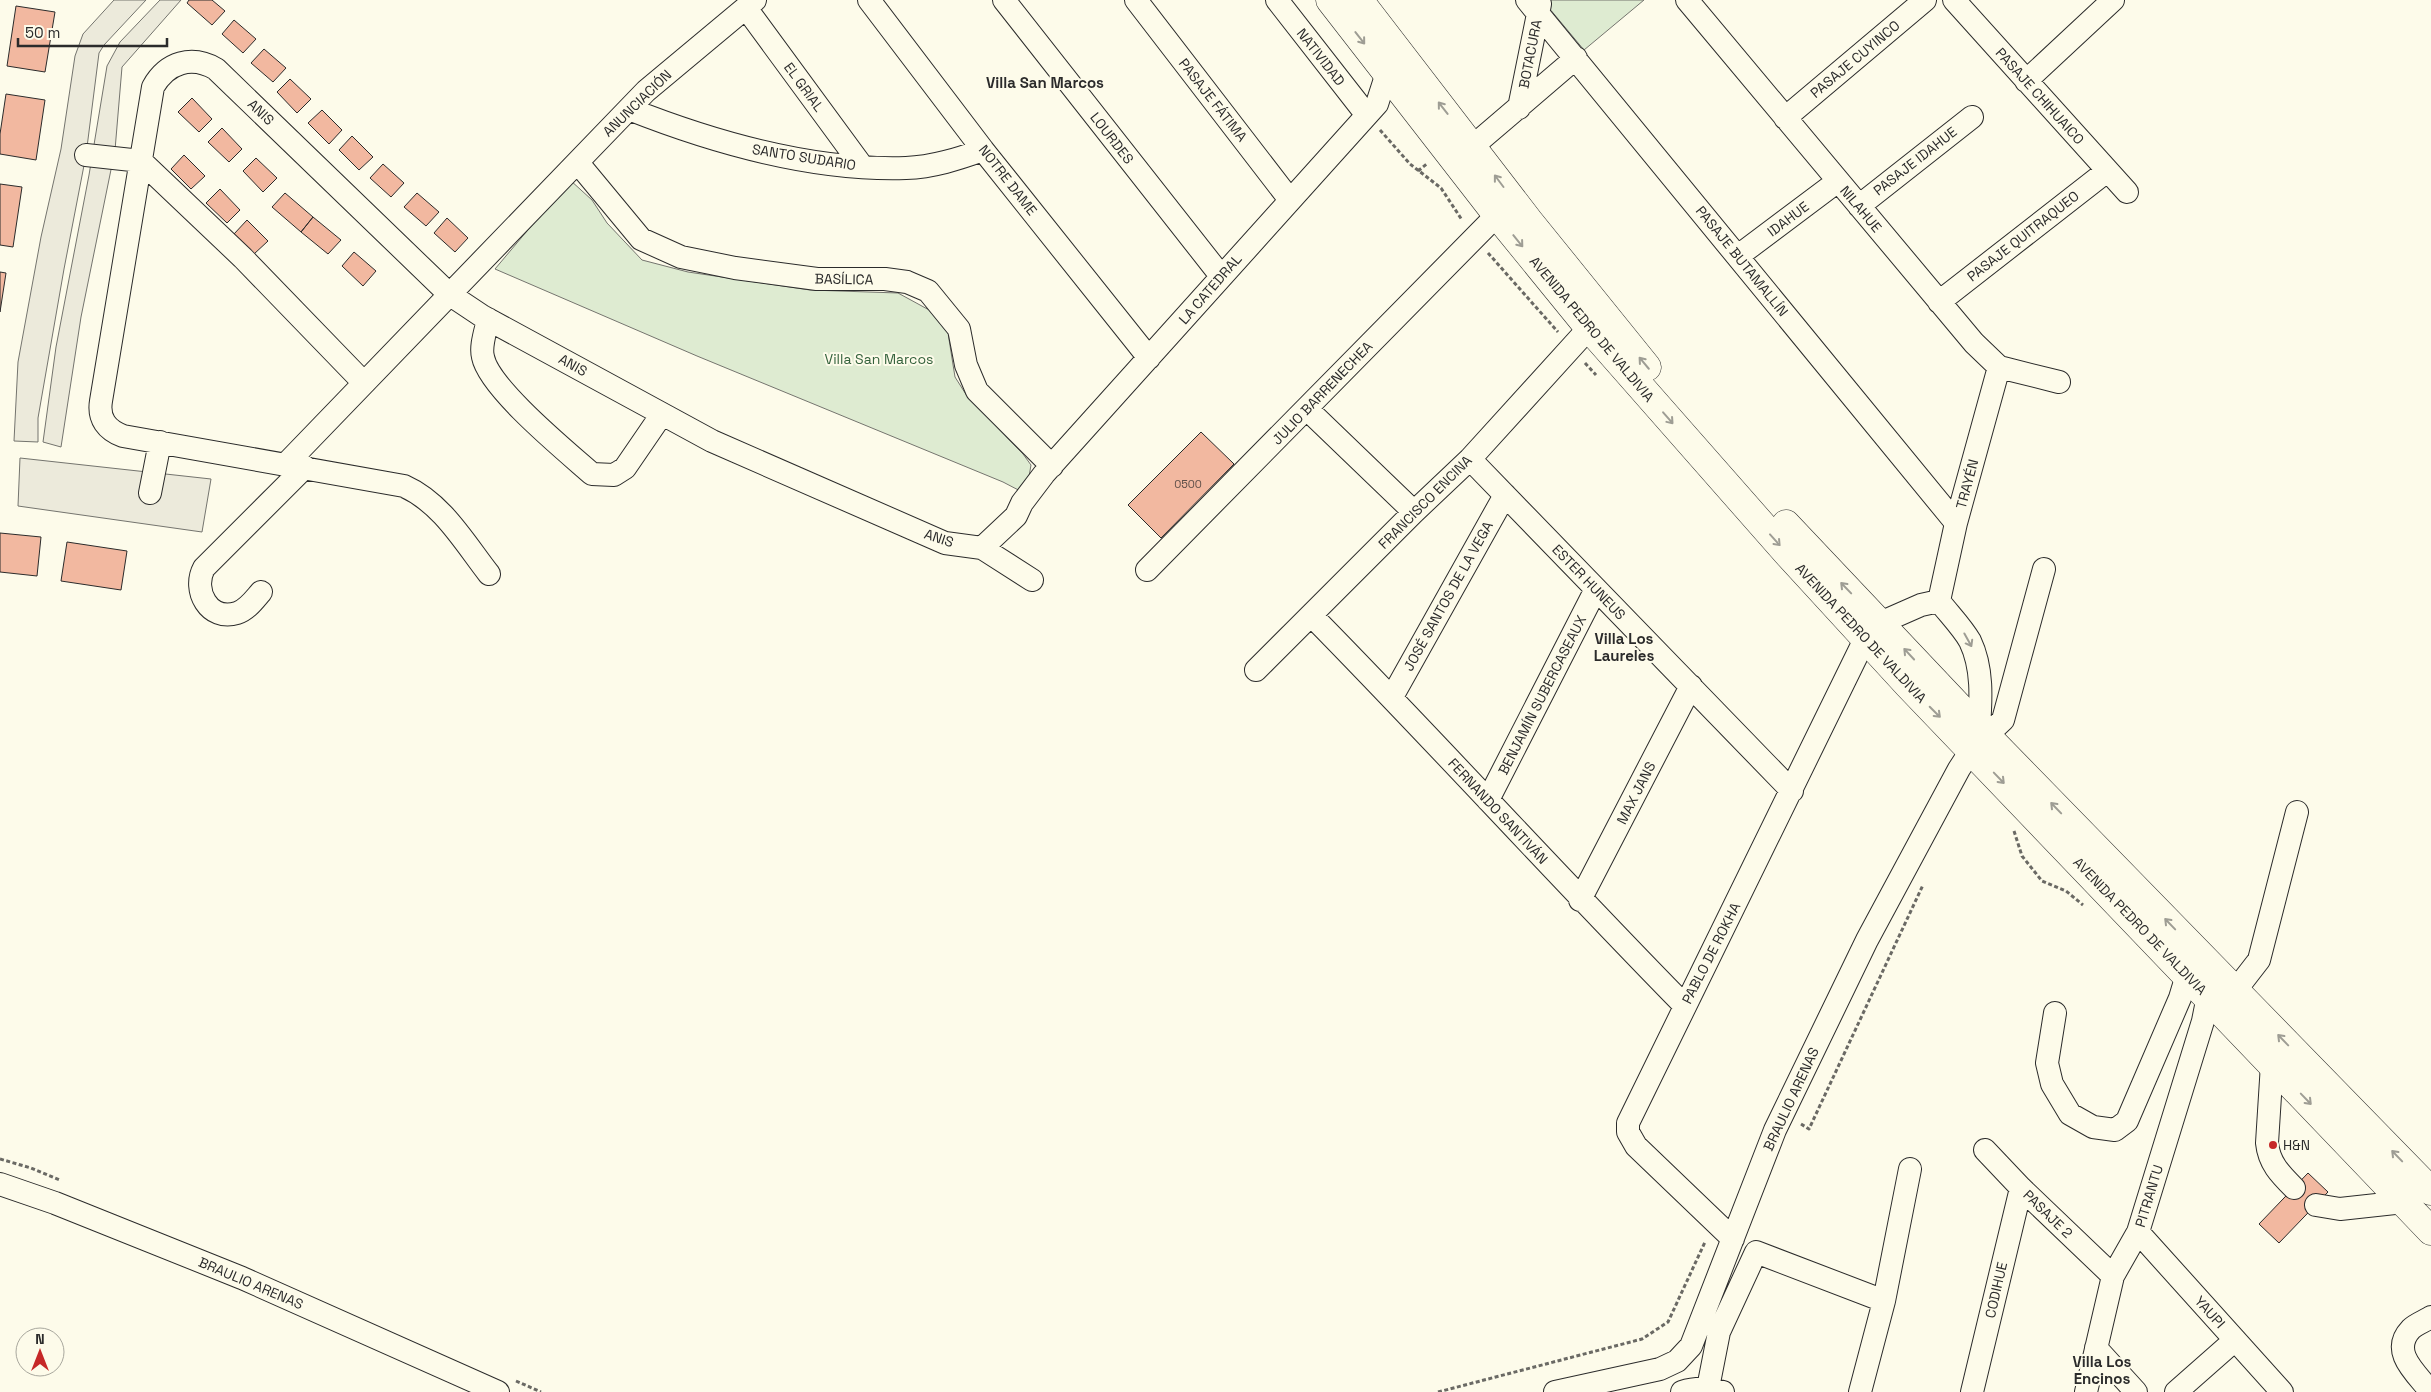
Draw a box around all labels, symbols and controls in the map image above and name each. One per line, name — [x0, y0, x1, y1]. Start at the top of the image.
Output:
scale bar — [18, 15, 166, 47]
street label: PASAJE CUYINCO — [1807, 16, 1903, 102]
street label: BOTACURA — [1514, 18, 1546, 90]
text: 50 m — [25, 23, 60, 42]
street label: NATIVIDAD — [1293, 25, 1349, 89]
one-way arrow — [1354, 31, 1365, 44]
street label: PASAJE CHIHUAICO — [1992, 44, 2088, 148]
street label: PASAJE FÁTIMA — [1175, 55, 1251, 145]
street label: EL GRIAL — [780, 59, 828, 116]
street label: ANUNCIACIÓN — [599, 66, 675, 140]
district label: Villa San Marcos — [986, 73, 1104, 92]
street label: ANIS — [244, 95, 278, 129]
one-way arrow — [1438, 102, 1449, 115]
street label: LOURDES — [1086, 109, 1138, 167]
street label: PASAJE IDAHUE — [1870, 123, 1961, 199]
street label: SANTO SUDARIO — [751, 140, 857, 174]
street label: NOTRE DAME — [975, 141, 1041, 219]
one-way arrow — [1494, 174, 1504, 188]
street label: NILAHUE — [1836, 182, 1886, 236]
street label: PASAJE QUITRAQUEO — [1963, 187, 2083, 285]
street label: IDAHUE — [1764, 197, 1813, 241]
street label: PASAJE BUTAMALLÍN — [1692, 202, 1792, 320]
one-way arrow — [1512, 234, 1523, 247]
street label: LA CATEDRAL — [1175, 250, 1246, 328]
street label: AVENIDA PEDRO DE VALDIVIA — [1526, 252, 1658, 406]
street label: BASÍLICA — [814, 269, 874, 289]
street label: JULIO BARRENECHEA — [1268, 337, 1376, 449]
street label: ANIS — [555, 350, 591, 380]
park label: Villa San Marcos — [825, 350, 934, 368]
one-way arrow — [1638, 357, 1649, 370]
one-way arrow — [1662, 412, 1673, 425]
street label: FRANCISCO ENCINA — [1374, 451, 1476, 553]
street label: TRAYÉN — [1952, 457, 1982, 511]
house number: 0500 — [1174, 477, 1202, 491]
street label: JOSÉ SANTOS DE LA VEGA — [1399, 518, 1497, 674]
street label: ANIS — [922, 525, 956, 551]
one-way arrow — [1769, 534, 1781, 547]
street label: ESTER HUNEUS — [1548, 540, 1630, 624]
street label: AVENIDA PEDRO DE VALDIVIA — [1791, 559, 1931, 707]
one-way arrow — [1840, 582, 1852, 594]
street label: BENJAMÍN SUBERCASEAUX — [1494, 612, 1590, 778]
district label: Villa Los Laureles — [1594, 629, 1654, 665]
one-way arrow — [1963, 633, 1973, 648]
one-way arrow — [1903, 648, 1915, 661]
one-way arrow — [1929, 706, 1941, 719]
street label: FERNANDO SANTIVÁN — [1444, 754, 1552, 868]
street label: MAX JANS — [1613, 759, 1659, 827]
one-way arrow — [1993, 772, 2005, 785]
one-way arrow — [2050, 801, 2062, 814]
street label: AVENIDA PEDRO DE VALDIVIA — [2069, 853, 2211, 999]
street label: PABLO DE ROKHA — [1678, 899, 1744, 1007]
one-way arrow — [2164, 918, 2176, 930]
one-way arrow — [2277, 1034, 2290, 1046]
street label: BRAULIO ARENAS — [1759, 1044, 1823, 1154]
one-way arrow — [2299, 1093, 2312, 1105]
place label: H&N — [2283, 1136, 2310, 1154]
marker: H&N — [2267, 1139, 2279, 1151]
one-way arrow — [2391, 1150, 2403, 1163]
street label: PITRANTU — [2131, 1162, 2167, 1230]
street label: PASAJE 2 — [2019, 1186, 2077, 1242]
street label: BRAULIO ARENAS — [196, 1253, 306, 1313]
street label: CODIHUE — [1981, 1260, 2011, 1320]
street label: YAUPI — [2191, 1292, 2229, 1332]
north arrow — [15, 1327, 65, 1377]
text: N — [35, 1330, 45, 1348]
district label: Villa Los Encinos — [2073, 1352, 2132, 1388]

